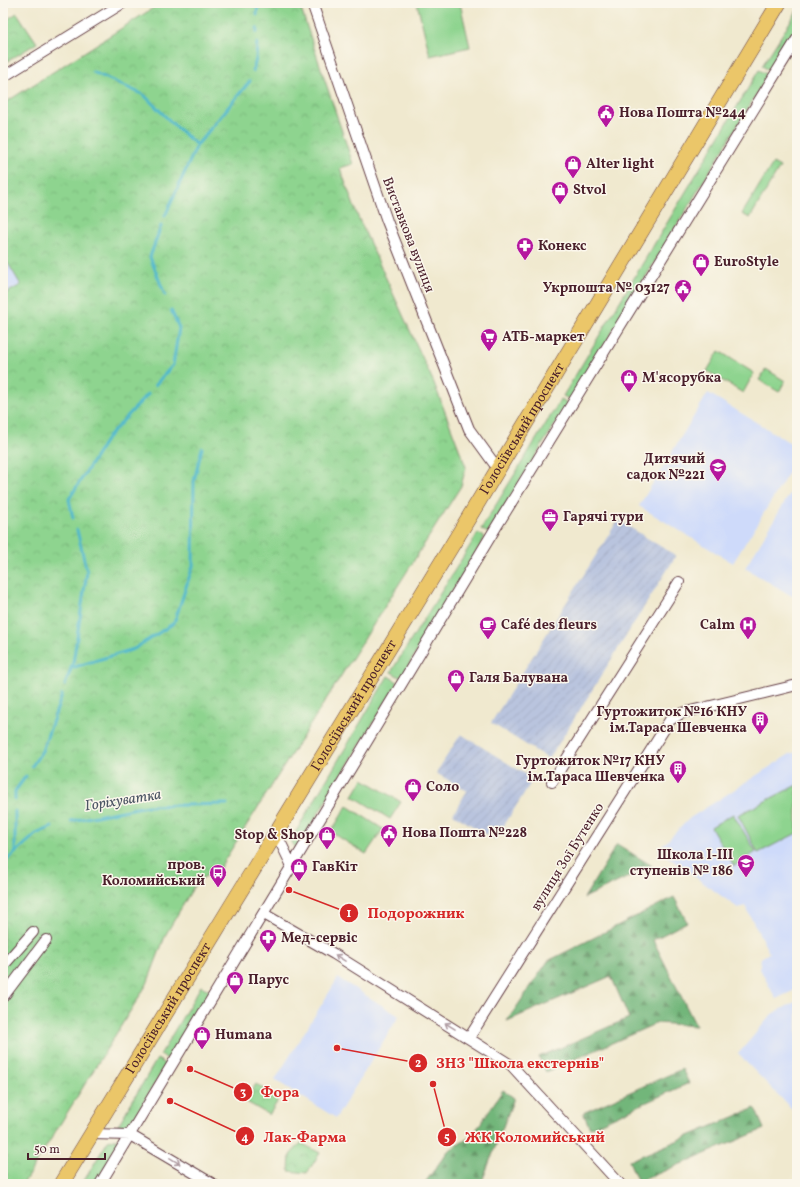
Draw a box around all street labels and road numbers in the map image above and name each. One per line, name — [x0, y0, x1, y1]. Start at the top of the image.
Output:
street label: Виставкова вулиця — [377, 175, 439, 295]
street label: Голосіївський проспект — [475, 359, 569, 498]
street label: Голосіївський проспект — [306, 636, 401, 775]
street label: вулиця Зої Бутенко — [527, 799, 609, 915]
street label: Голосіївський проспект — [121, 939, 216, 1078]

